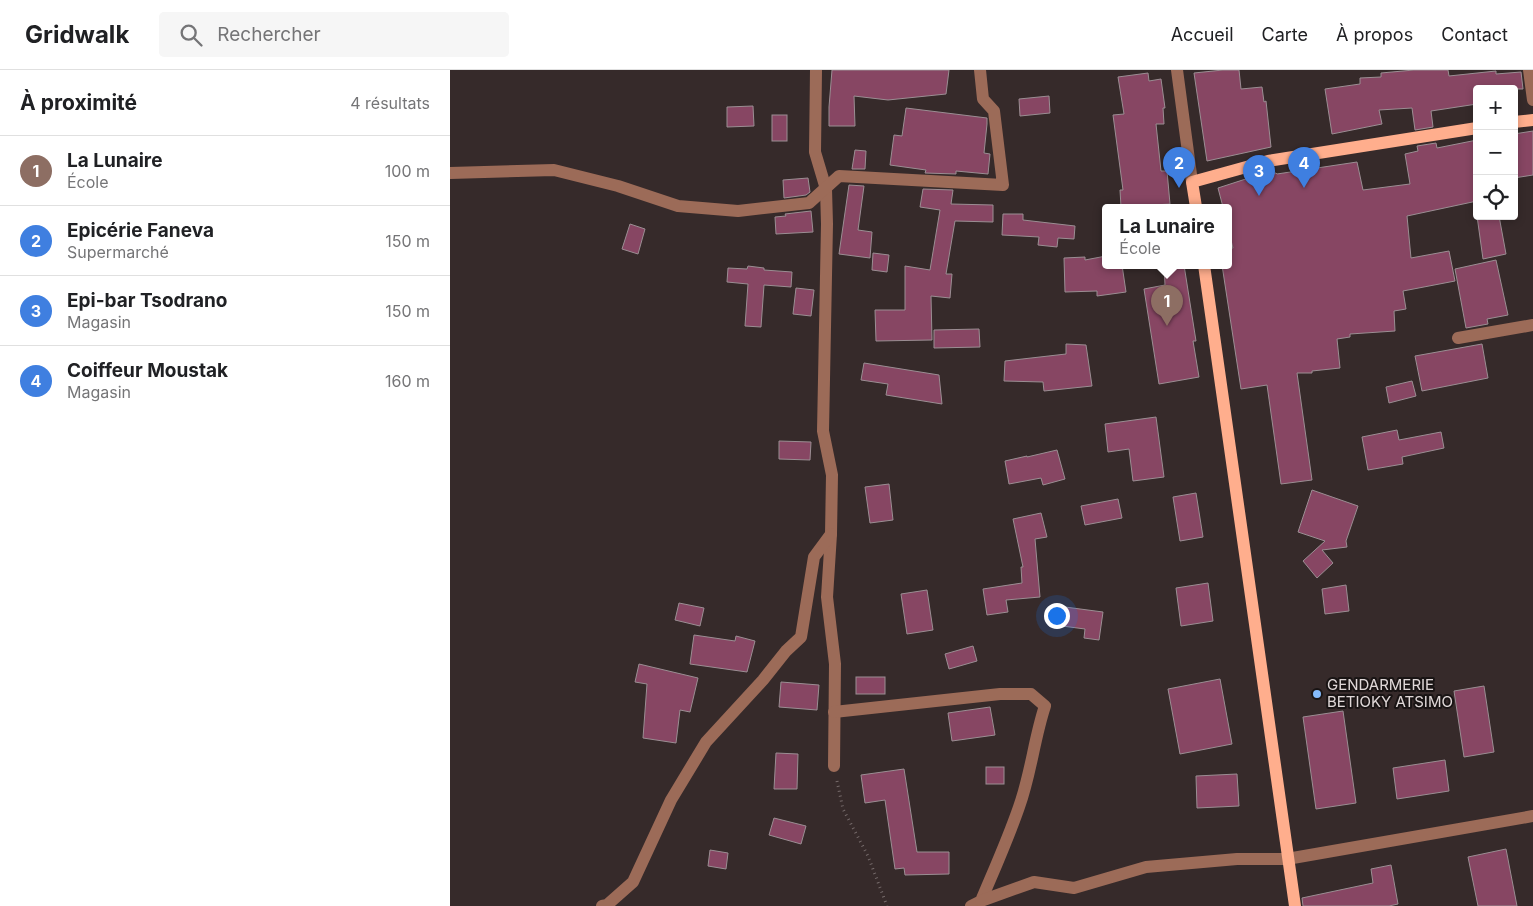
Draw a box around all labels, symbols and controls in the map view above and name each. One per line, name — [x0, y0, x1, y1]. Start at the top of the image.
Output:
search box — [159, 12, 509, 57]
text: Gridwalk — [25, 20, 129, 49]
icon: search — [177, 21, 205, 49]
text: Rechercher — [217, 23, 321, 46]
text: Accueil — [1171, 24, 1234, 45]
text: Carte — [1262, 24, 1308, 45]
text: À propos — [1336, 24, 1413, 45]
text: Contact — [1441, 24, 1508, 45]
map controls — [1473, 85, 1518, 220]
button: + — [1473, 85, 1518, 130]
text: À proximité — [20, 90, 137, 115]
text: 4 résultats — [350, 93, 430, 113]
button: − — [1473, 130, 1518, 175]
pin: 2 — [1163, 147, 1195, 188]
pin: 4 — [1288, 147, 1320, 188]
text: La Lunaire — [67, 149, 162, 172]
pin: 3 — [1243, 155, 1275, 196]
text: 1 — [33, 161, 39, 181]
text: 100 m — [385, 161, 430, 181]
text: École — [67, 172, 109, 192]
button: locate — [1473, 175, 1518, 220]
popup — [1102, 204, 1232, 269]
text: La Lunaire — [1119, 215, 1215, 238]
text: Epicérie Faneva — [67, 219, 214, 242]
text: 2 — [31, 231, 41, 251]
text: 150 m — [385, 231, 430, 251]
text: École — [1119, 238, 1161, 258]
text: Supermarché — [67, 242, 169, 262]
pin: 1 — [1151, 285, 1183, 326]
text: Epi-bar Tsodrano — [67, 289, 228, 312]
text: 3 — [31, 301, 41, 321]
text: 150 m — [385, 301, 430, 321]
text: Magasin — [67, 312, 131, 332]
text: Coiffeur Moustak — [67, 359, 228, 382]
text: 4 — [31, 371, 41, 391]
text: 160 m — [385, 371, 430, 391]
text: Magasin — [67, 382, 131, 402]
your location — [1044, 603, 1070, 629]
place label: GENDARMERIE BETIOKY ATSIMO — [1327, 675, 1453, 711]
marker: GENDARMERIE BETIOKY ATSIMO — [1311, 688, 1323, 700]

